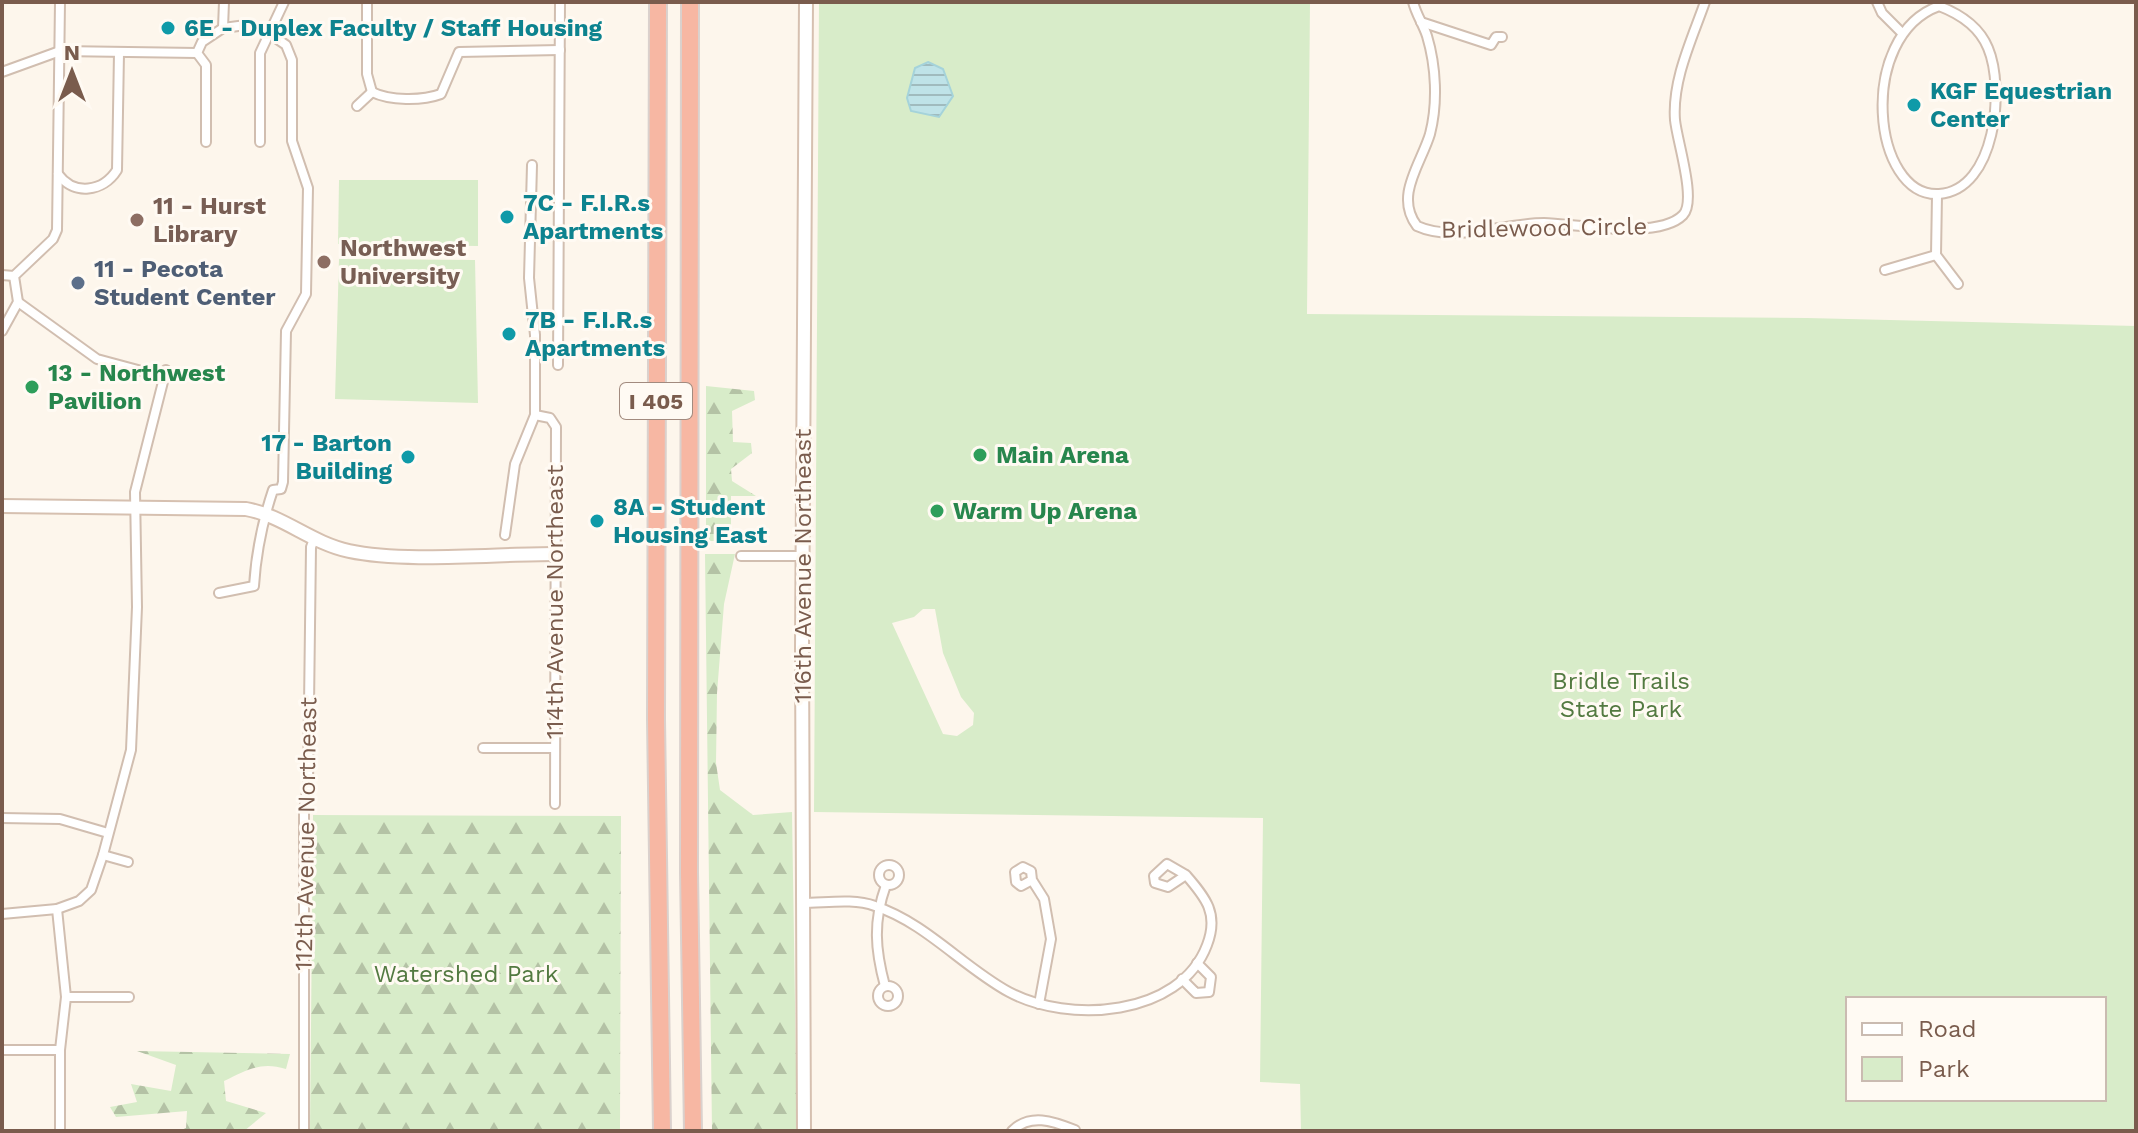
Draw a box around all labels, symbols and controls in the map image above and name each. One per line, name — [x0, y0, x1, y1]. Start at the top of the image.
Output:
place label: 6E - Duplex Faculty / Staff Housing — [184, 14, 603, 42]
marker: 6E - Duplex Faculty / Staff Housing — [159, 19, 177, 37]
north arrow — [32, 32, 112, 112]
text: N — [64, 40, 80, 65]
place label: KGF Equestrian Center — [1930, 77, 2112, 133]
marker: KGF Equestrian Center — [1905, 96, 1923, 114]
place label: 7C - F.I.R.s Apartments — [523, 189, 663, 245]
place label: 11 - Hurst Library — [153, 192, 267, 248]
marker: 7C - F.I.R.s Apartments — [498, 208, 516, 226]
marker: 11 - Hurst Library — [128, 211, 146, 229]
street label: Bridlewood Circle — [1441, 212, 1647, 244]
place label: Northwest University — [340, 234, 467, 290]
marker: Northwest University — [315, 253, 333, 271]
place label: 11 - Pecota Student Center — [94, 255, 276, 311]
marker: 11 - Pecota Student Center — [69, 274, 87, 292]
place label: 7B - F.I.R.s Apartments — [525, 306, 665, 362]
marker: 7B - F.I.R.s Apartments — [500, 325, 518, 343]
place label: 13 - Northwest Pavilion — [48, 359, 226, 415]
marker: 13 - Northwest Pavilion — [23, 378, 41, 396]
road number: I 405 — [620, 383, 692, 419]
place label: 17 - Barton Building — [261, 429, 393, 485]
street label: 116th Avenue Northeast — [789, 429, 817, 703]
place label: Main Arena — [996, 441, 1129, 469]
marker: Main Arena — [971, 446, 989, 464]
marker: 17 - Barton Building — [399, 448, 417, 466]
street label: 114th Avenue Northeast — [541, 465, 569, 739]
place label: 8A - Student Housing East — [613, 493, 768, 549]
place label: Warm Up Arena — [953, 497, 1137, 525]
marker: Warm Up Arena — [928, 502, 946, 520]
marker: 8A - Student Housing East — [588, 512, 606, 530]
park label: Bridle Trails State Park — [1552, 667, 1690, 723]
street label: 112th Avenue Northeast — [290, 697, 322, 971]
park label: Watershed Park — [374, 960, 559, 988]
legend — [1846, 997, 2106, 1101]
text: Road — [1918, 1015, 1977, 1043]
text: Park — [1918, 1055, 1970, 1083]

